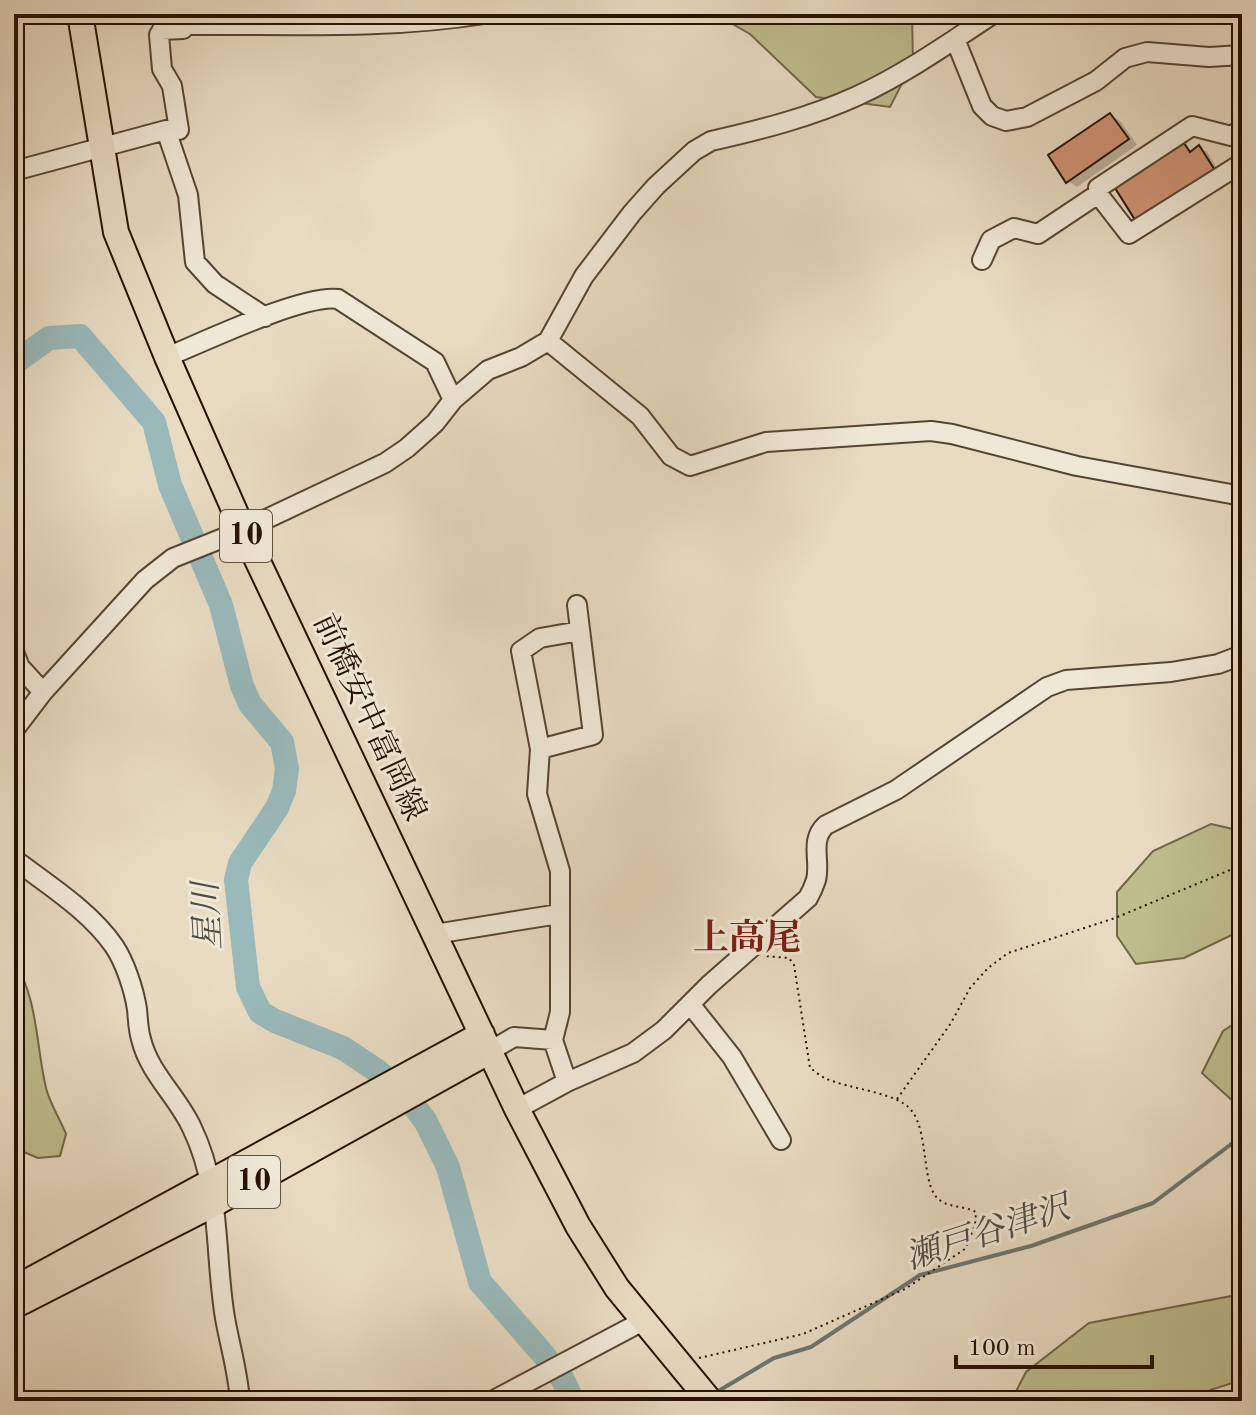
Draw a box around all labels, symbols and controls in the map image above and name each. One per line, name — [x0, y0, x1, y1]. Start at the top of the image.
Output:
road number: 10 — [220, 510, 272, 562]
street label: 前橋安中富岡線 — [306, 608, 433, 826]
water label: 星川 — [188, 877, 228, 951]
district label: 上高尾 — [693, 918, 801, 958]
road number: 10 — [228, 1156, 280, 1208]
water label: 瀬戸谷津沢 — [901, 1187, 1078, 1276]
scale bar — [956, 1319, 1152, 1369]
text: 100 m — [968, 1337, 1036, 1361]

